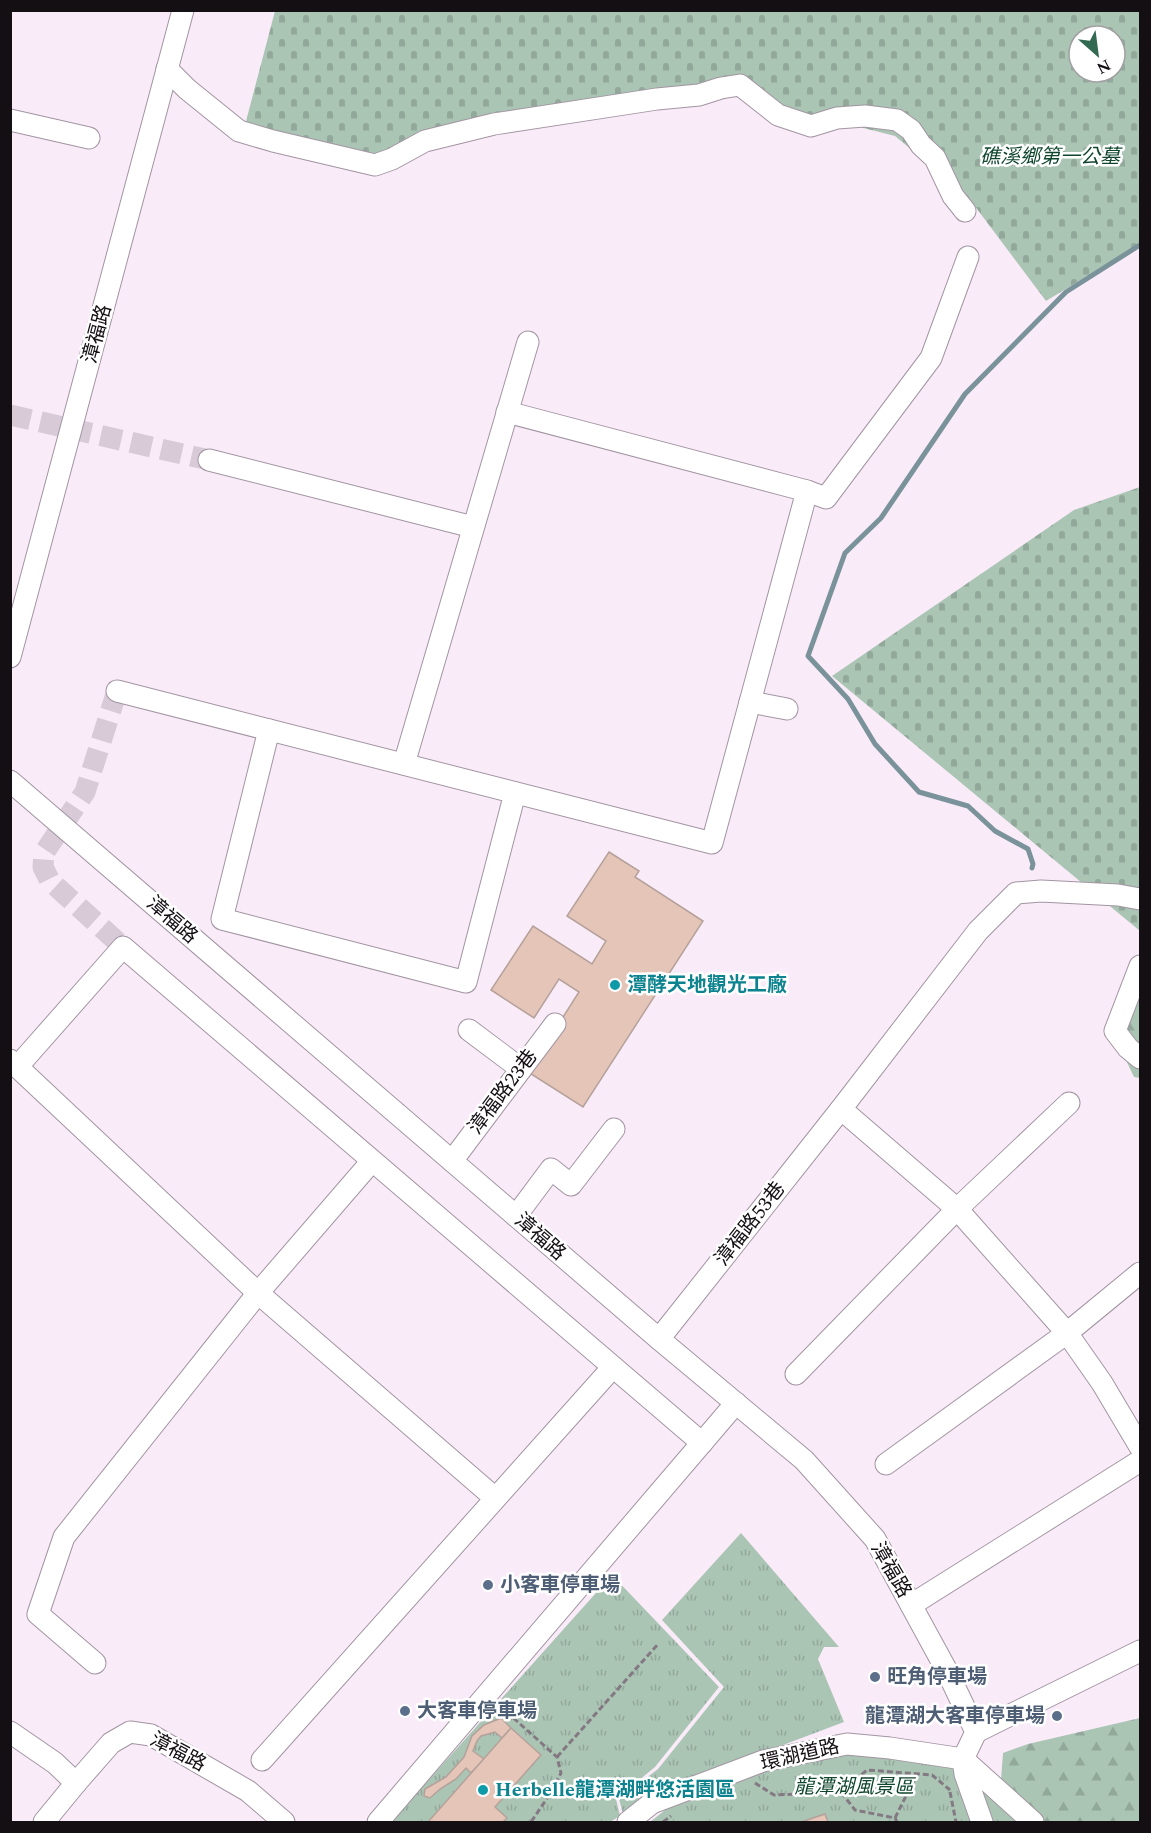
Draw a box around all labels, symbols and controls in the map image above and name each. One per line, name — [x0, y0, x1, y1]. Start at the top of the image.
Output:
north arrow — [1067, 24, 1127, 84]
text: N — [1092, 53, 1115, 80]
park label: 礁溪鄉第一公墓 — [980, 142, 1123, 172]
street label: 漳福路 — [75, 301, 119, 367]
street label: 漳福路 — [140, 889, 204, 951]
place label: 潭酵天地觀光工廠 — [627, 970, 787, 1000]
marker: 潭酵天地觀光工廠 — [608, 978, 622, 992]
street label: 漳福路23巷 — [461, 1043, 545, 1141]
street label: 漳福路53巷 — [707, 1175, 793, 1273]
street label: 漳福路 — [508, 1206, 572, 1268]
street label: 漳福路 — [863, 1537, 919, 1603]
place label: 小客車停車場 — [500, 1570, 620, 1600]
marker: 小客車停車場 — [481, 1578, 495, 1592]
place label: 旺角停車場 — [887, 1662, 987, 1692]
marker: 旺角停車場 — [868, 1670, 882, 1684]
place label: 大客車停車場 — [417, 1696, 537, 1726]
place label: 龍潭湖大客車停車場 — [865, 1701, 1045, 1731]
marker: 大客車停車場 — [398, 1704, 412, 1718]
marker: 龍潭湖大客車停車場 — [1050, 1709, 1064, 1723]
street label: 漳福路 — [144, 1725, 212, 1779]
street label: 環湖道路 — [758, 1731, 842, 1779]
park label: 龍潭湖風景區 — [794, 1772, 917, 1802]
place label: Herbelle龍潭湖畔悠活園區 — [495, 1775, 735, 1805]
marker: Herbelle龍潭湖畔悠活園區 — [476, 1783, 490, 1797]

